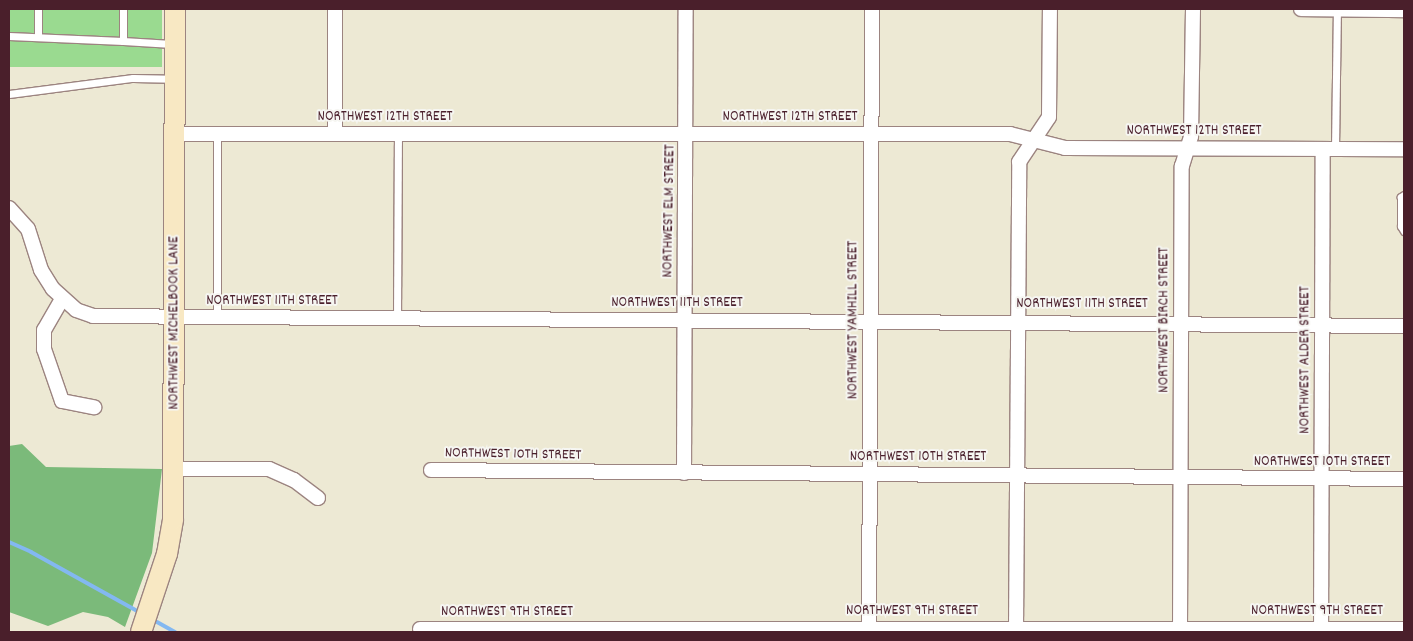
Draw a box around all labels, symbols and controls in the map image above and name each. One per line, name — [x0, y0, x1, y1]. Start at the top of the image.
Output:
street label: NORTHWEST 12TH STREET — [318, 109, 452, 127]
street label: NORTHWEST 12TH STREET — [723, 109, 857, 127]
street label: NORTHWEST 12TH STREET — [1127, 123, 1261, 141]
street label: NORTHWEST ELM STREET — [660, 144, 680, 278]
street label: NORTHWEST MICHELBOOK LANE — [166, 236, 184, 410]
street label: NORTHWEST YAMHILL STREET — [845, 241, 863, 399]
street label: NORTHWEST BIRCH STREET — [1156, 247, 1174, 393]
street label: NORTHWEST ALDER STREET — [1297, 286, 1315, 434]
street label: NORTHWEST 11TH STREET — [206, 293, 338, 311]
street label: NORTHWEST 11TH STREET — [611, 295, 743, 313]
street label: NORTHWEST 11TH STREET — [1016, 296, 1148, 314]
street label: NORTHWEST 10TH STREET — [445, 445, 581, 465]
street label: NORTHWEST 10TH STREET — [850, 449, 986, 467]
street label: NORTHWEST 10TH STREET — [1254, 454, 1390, 472]
street label: NORTHWEST 9TH STREET — [846, 603, 978, 621]
street label: NORTHWEST 9TH STREET — [1251, 603, 1383, 621]
street label: NORTHWEST 9TH STREET — [441, 604, 573, 622]

